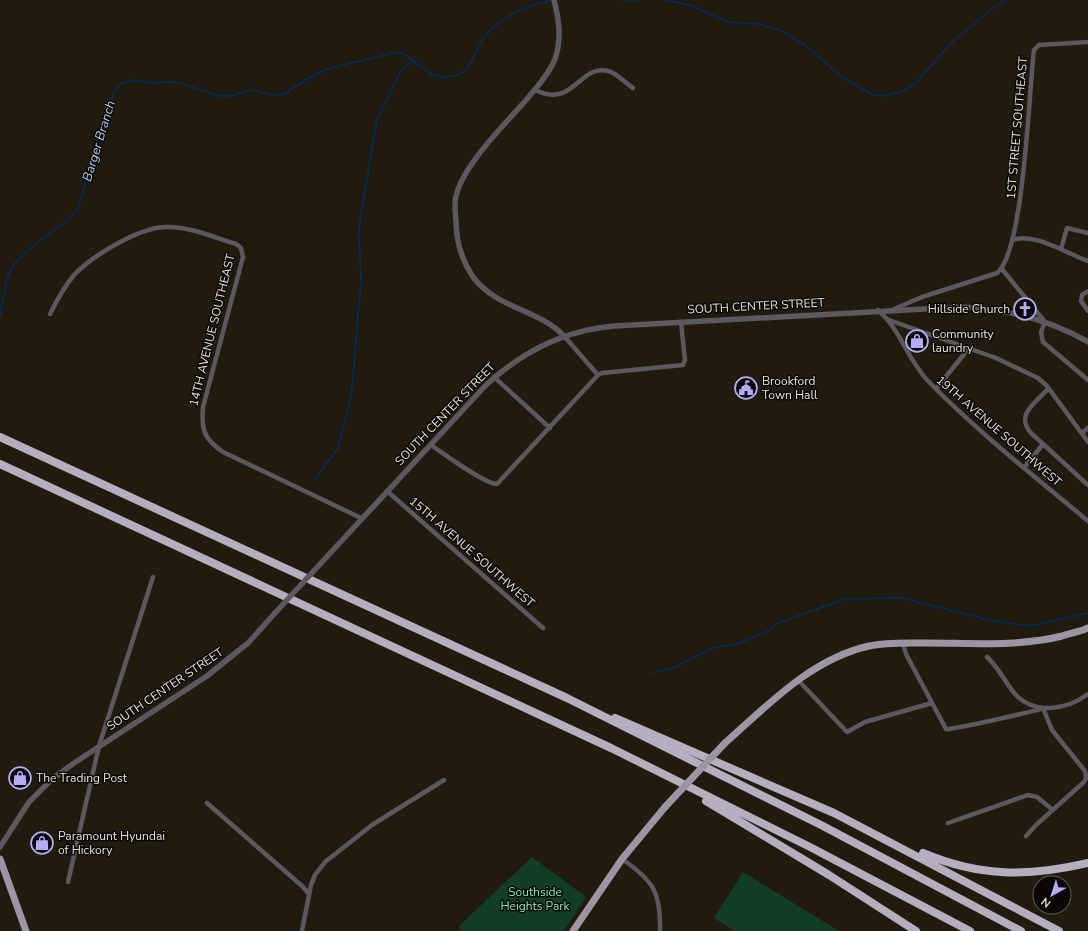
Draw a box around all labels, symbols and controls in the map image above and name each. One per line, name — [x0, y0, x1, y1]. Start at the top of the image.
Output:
street label: 1ST STREET SOUTHEAST — [1003, 55, 1031, 200]
water label: Barger Branch — [78, 98, 120, 184]
street label: 14TH AVENUE SOUTHEAST — [185, 251, 239, 408]
street label: SOUTH CENTER STREET — [687, 294, 826, 318]
church icon: Hillside Church — [1012, 296, 1038, 322]
place label: Hillside Church — [928, 301, 1010, 317]
place label: Community laundry — [932, 326, 994, 356]
shop icon: Community laundry — [904, 328, 930, 354]
street label: SOUTH CENTER STREET — [391, 358, 499, 469]
street label: 19TH AVENUE SOUTHWEST — [933, 372, 1066, 490]
place label: Brookford Town Hall — [762, 373, 818, 403]
public building icon: Brookford Town Hall — [733, 375, 759, 401]
street label: 15TH AVENUE SOUTHWEST — [406, 493, 539, 611]
street label: SOUTH CENTER STREET — [104, 643, 227, 734]
shop icon: The Trading Post — [7, 765, 33, 791]
place label: The Trading Post — [36, 770, 128, 786]
place label: Paramount Hyundai of Hickory — [58, 828, 165, 858]
shop icon: Paramount Hyundai of Hickory — [29, 830, 55, 856]
north arrow — [1032, 875, 1072, 915]
park label: Southside Heights Park — [500, 884, 571, 914]
text: N — [1038, 894, 1054, 911]

